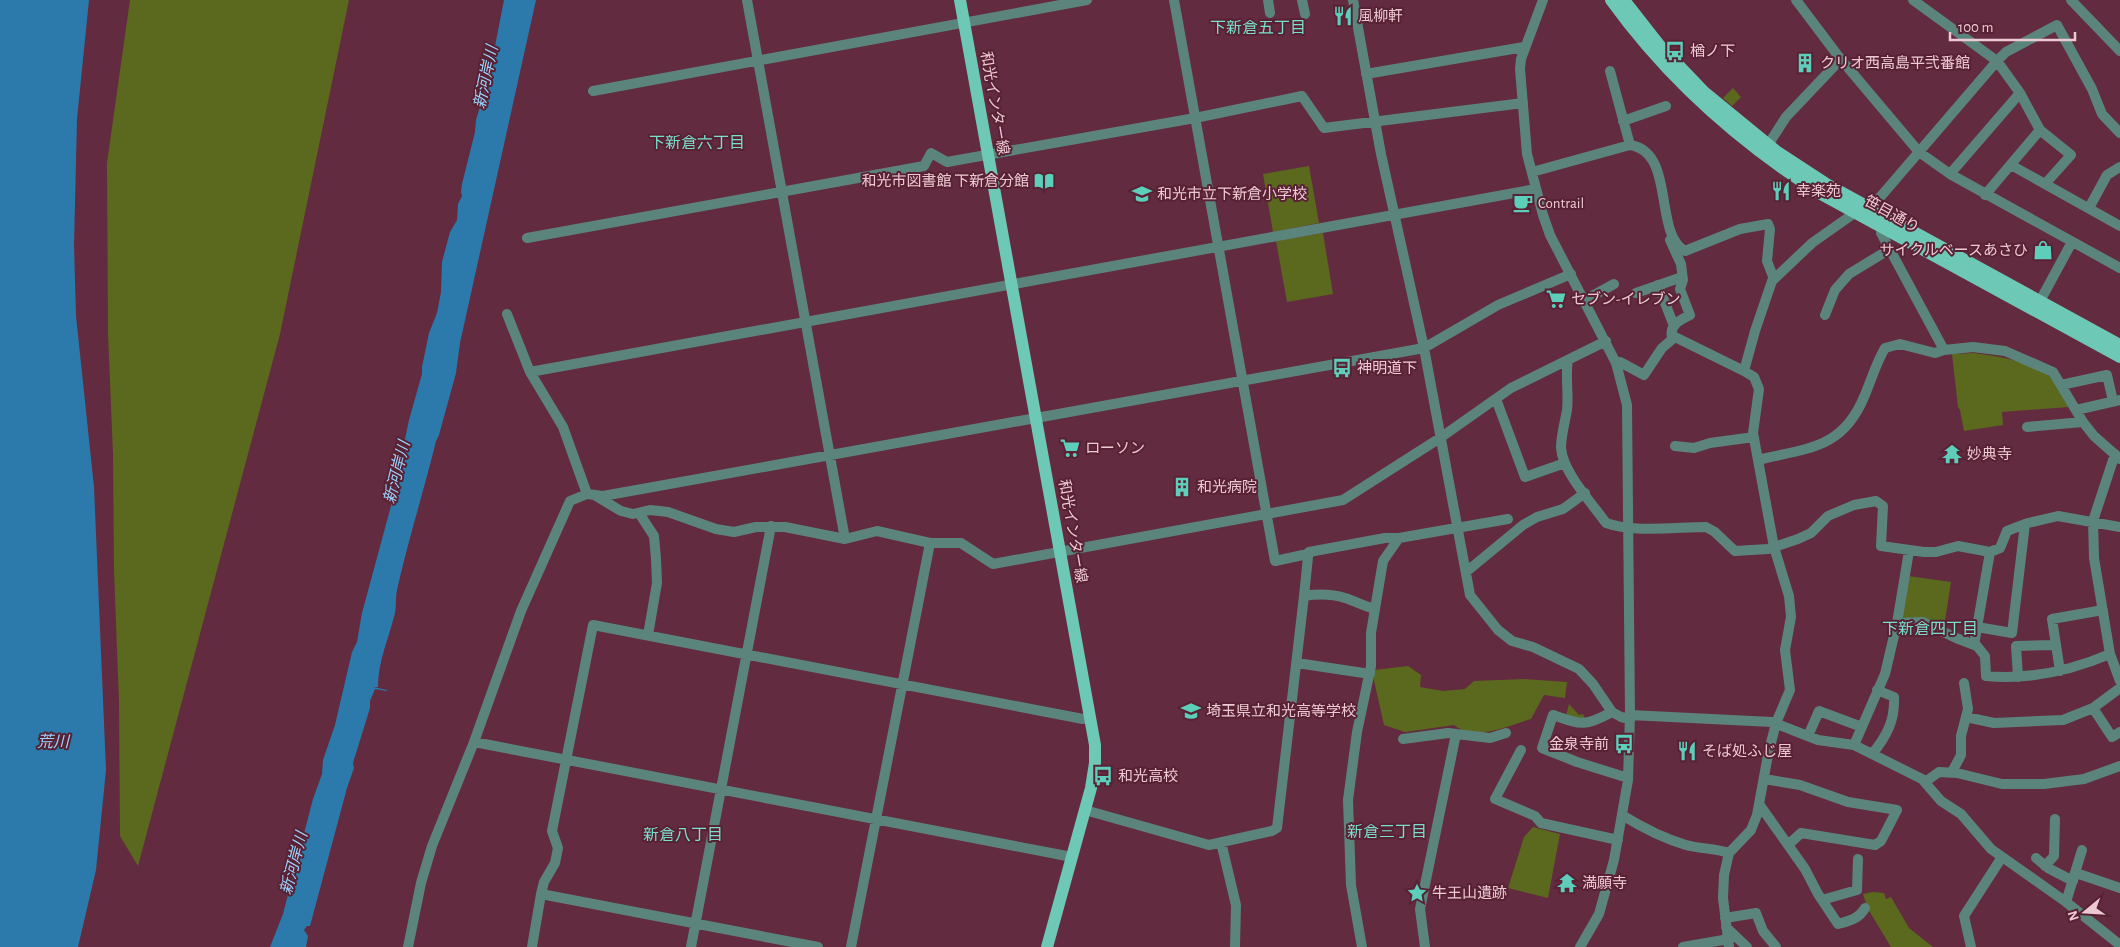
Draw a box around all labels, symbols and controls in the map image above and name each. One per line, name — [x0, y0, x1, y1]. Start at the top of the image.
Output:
restaurant icon: 風柳軒 — [1332, 5, 1354, 27]
place label: 風柳軒 — [1358, 8, 1403, 24]
scale bar — [1950, 10, 2075, 42]
district label: 下新倉五丁目 — [1210, 19, 1306, 36]
text: 100 m — [1958, 20, 1993, 35]
bus stop icon: 楢ノ下 — [1664, 40, 1686, 62]
water label: 新河岸川 — [471, 42, 501, 110]
place label: 楢ノ下 — [1690, 43, 1735, 59]
street label: 和光インター線 — [978, 50, 1012, 156]
building icon: クリオ西高島平弐番館 — [1794, 52, 1816, 74]
place label: クリオ西高島平弐番館 — [1820, 55, 1970, 71]
district label: 下新倉六丁目 — [649, 134, 745, 151]
library icon: 和光市図書館 下新倉分館 — [1033, 170, 1055, 192]
place label: 和光市図書館 下新倉分館 — [862, 173, 1029, 189]
restaurant icon: 幸楽苑 — [1770, 180, 1792, 202]
school or university icon: 和光市立下新倉小学校 — [1131, 183, 1153, 205]
place label: 幸楽苑 — [1796, 183, 1841, 199]
place label: 和光市立下新倉小学校 — [1157, 186, 1307, 202]
cafe icon: Contrail — [1512, 192, 1534, 214]
street label: 笹目通り — [1862, 192, 1922, 236]
place label: Contrail — [1538, 196, 1584, 211]
shop icon: サイクルベースあさひ — [2032, 239, 2054, 261]
place label: サイクルベースあさひ — [1879, 242, 2028, 258]
supermarket icon: セブン-イレブン — [1545, 288, 1567, 310]
place label: セブン-イレブン — [1571, 291, 1681, 307]
bus stop icon: 神明道下 — [1331, 357, 1353, 379]
place label: 神明道下 — [1357, 360, 1417, 376]
water label: 新河岸川 — [380, 437, 413, 505]
supermarket icon: ローソン — [1059, 437, 1081, 459]
place label: ローソン — [1085, 441, 1145, 456]
temple icon: 妙典寺 — [1941, 443, 1963, 465]
place label: 妙典寺 — [1967, 445, 2012, 462]
building icon: 和光病院 — [1171, 476, 1193, 498]
street label: 和光インター線 — [1056, 478, 1090, 584]
place label: 和光病院 — [1197, 479, 1257, 495]
district label: 下新倉四丁目 — [1882, 620, 1978, 637]
school or university icon: 埼玉県立和光高等学校 — [1180, 700, 1202, 722]
place label: 埼玉県立和光高等学校 — [1206, 703, 1356, 719]
water label: 荒川 — [37, 733, 71, 750]
bus stop icon: 金泉寺前 — [1613, 733, 1635, 755]
place label: 金泉寺前 — [1549, 736, 1609, 752]
restaurant icon: そば処ふじ屋 — [1676, 740, 1698, 762]
place label: そば処ふじ屋 — [1702, 743, 1792, 759]
bus stop icon: 和光高校 — [1092, 765, 1114, 787]
place label: 和光高校 — [1118, 768, 1178, 784]
district label: 新倉三丁目 — [1347, 823, 1427, 840]
district label: 新倉八丁目 — [643, 826, 723, 843]
water label: 新河岸川 — [277, 828, 310, 896]
temple icon: 満願寺 — [1556, 872, 1578, 894]
place label: 満願寺 — [1582, 875, 1627, 891]
place icon: 牛王山遺跡 — [1406, 882, 1428, 904]
place label: 牛王山遺跡 — [1432, 885, 1507, 901]
north arrow — [2060, 887, 2110, 937]
text: N — [2065, 909, 2082, 923]

